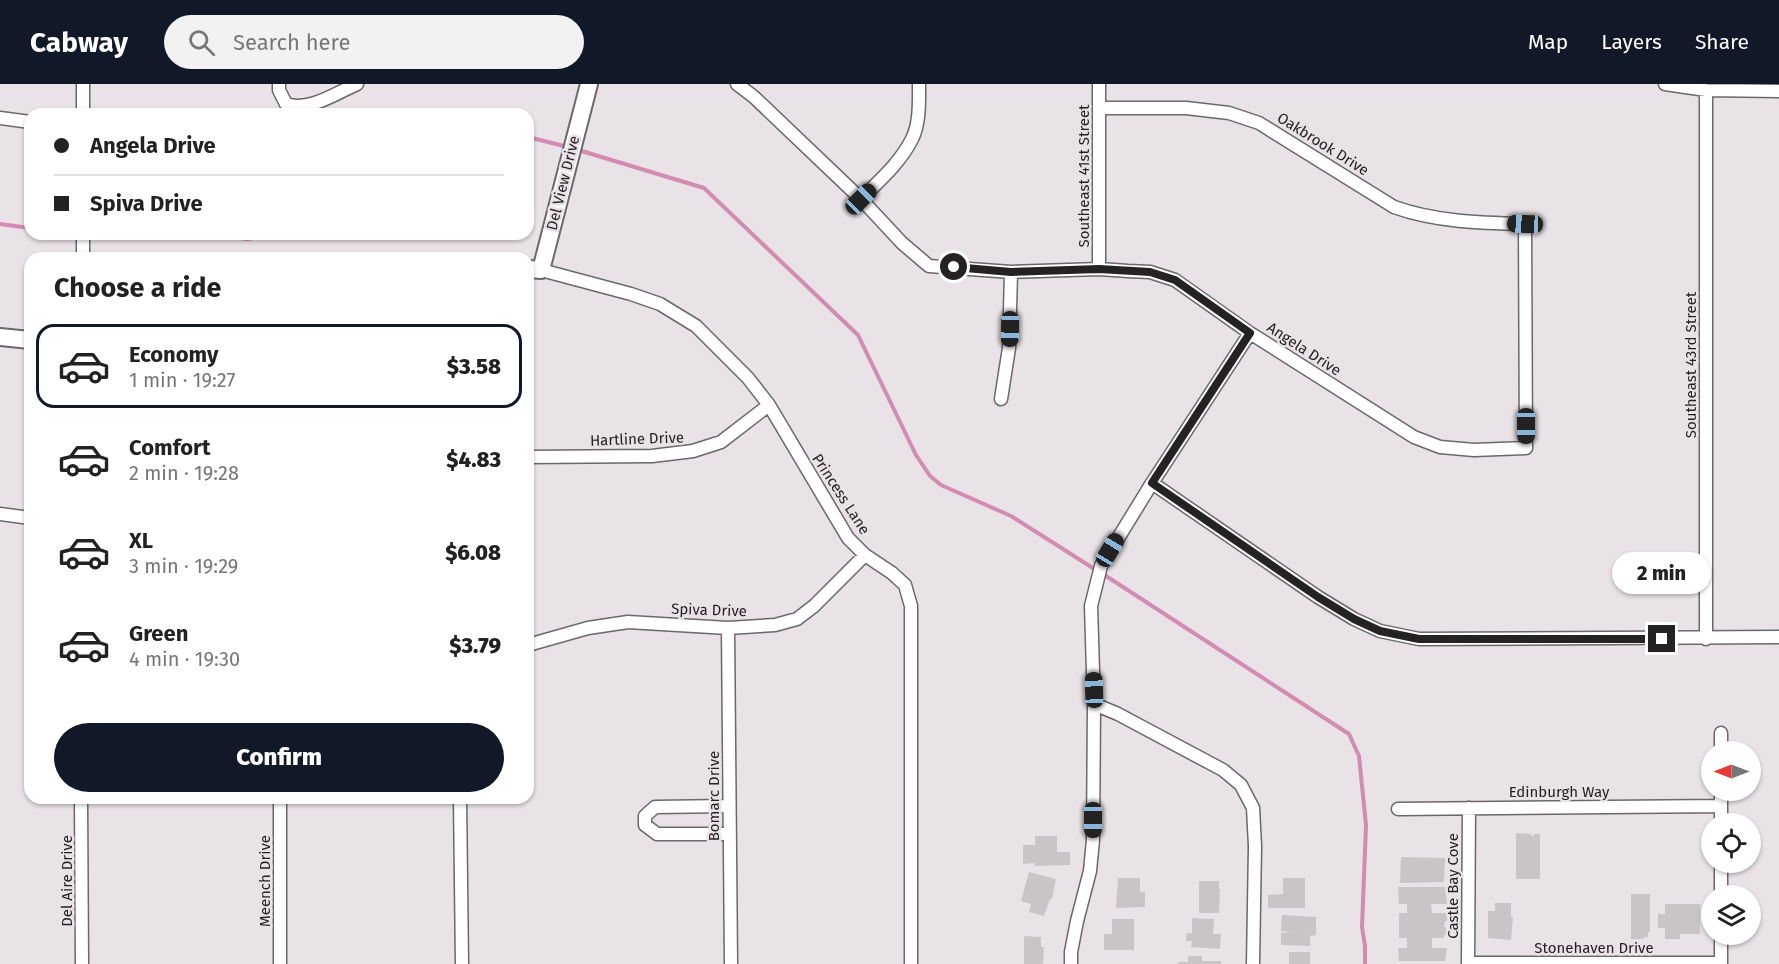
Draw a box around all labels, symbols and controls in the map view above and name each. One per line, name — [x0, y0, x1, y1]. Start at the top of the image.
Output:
search box — [164, 15, 584, 69]
text: Cabway — [30, 26, 128, 59]
icon: search — [185, 26, 218, 59]
text: Search here — [233, 29, 350, 56]
text: Map — [1528, 29, 1568, 55]
text: Layers — [1601, 29, 1662, 55]
text: Share — [1695, 29, 1749, 55]
street label: Southeast 41st Street — [1075, 104, 1093, 248]
street label: Oakbrook Drive — [1274, 109, 1372, 179]
text: Angela Drive — [90, 132, 216, 159]
street label: Del View Drive — [543, 134, 583, 232]
car — [842, 180, 880, 218]
text: Spiva Drive — [90, 190, 203, 217]
car — [1507, 214, 1543, 234]
route start — [940, 253, 967, 280]
text: Choose a ride — [54, 272, 221, 304]
street label: Southeast 43rd Street — [1682, 291, 1700, 438]
car — [1001, 311, 1019, 347]
street label: Angela Drive — [1264, 318, 1344, 380]
icon: car — [57, 339, 111, 393]
text: Economy — [129, 341, 218, 368]
text: $3.58 — [447, 353, 501, 380]
text: 1 min · 19:27 — [129, 368, 235, 392]
car — [1517, 408, 1535, 444]
street label: Hartline Drive — [590, 428, 684, 450]
icon: car — [57, 432, 111, 486]
text: Comfort — [129, 434, 210, 461]
text: $4.83 — [446, 446, 501, 473]
street label: Princess Lane — [808, 450, 874, 538]
text: 2 min · 19:28 — [129, 461, 239, 485]
icon: car — [57, 525, 111, 579]
text: XL — [129, 527, 153, 554]
car — [1093, 530, 1127, 570]
text: $6.08 — [445, 539, 501, 566]
callout: 2 min — [1612, 552, 1712, 594]
text: 3 min · 19:29 — [129, 554, 238, 578]
text: 2 min — [1637, 561, 1686, 585]
street label: Spiva Drive — [671, 600, 747, 620]
icon: car — [57, 618, 111, 672]
text: Green — [129, 620, 188, 647]
route end — [1648, 625, 1675, 652]
text: $3.79 — [449, 632, 501, 659]
text: 4 min · 19:30 — [129, 647, 240, 671]
car — [1084, 672, 1104, 708]
button: Confirm — [54, 723, 504, 792]
north arrow — [1701, 741, 1761, 801]
map controls — [1701, 741, 1761, 945]
street label: Bomarc Drive — [705, 751, 723, 841]
street label: Edinburgh Way — [1509, 783, 1610, 801]
car — [1084, 802, 1102, 838]
button: locate — [1701, 813, 1761, 873]
street label: Castle Bay Cove — [1444, 833, 1462, 939]
street label: Del Aire Drive — [58, 835, 76, 927]
street label: Meench Drive — [256, 835, 274, 927]
button: layers — [1701, 885, 1761, 945]
street label: Stonehaven Drive — [1534, 939, 1654, 957]

